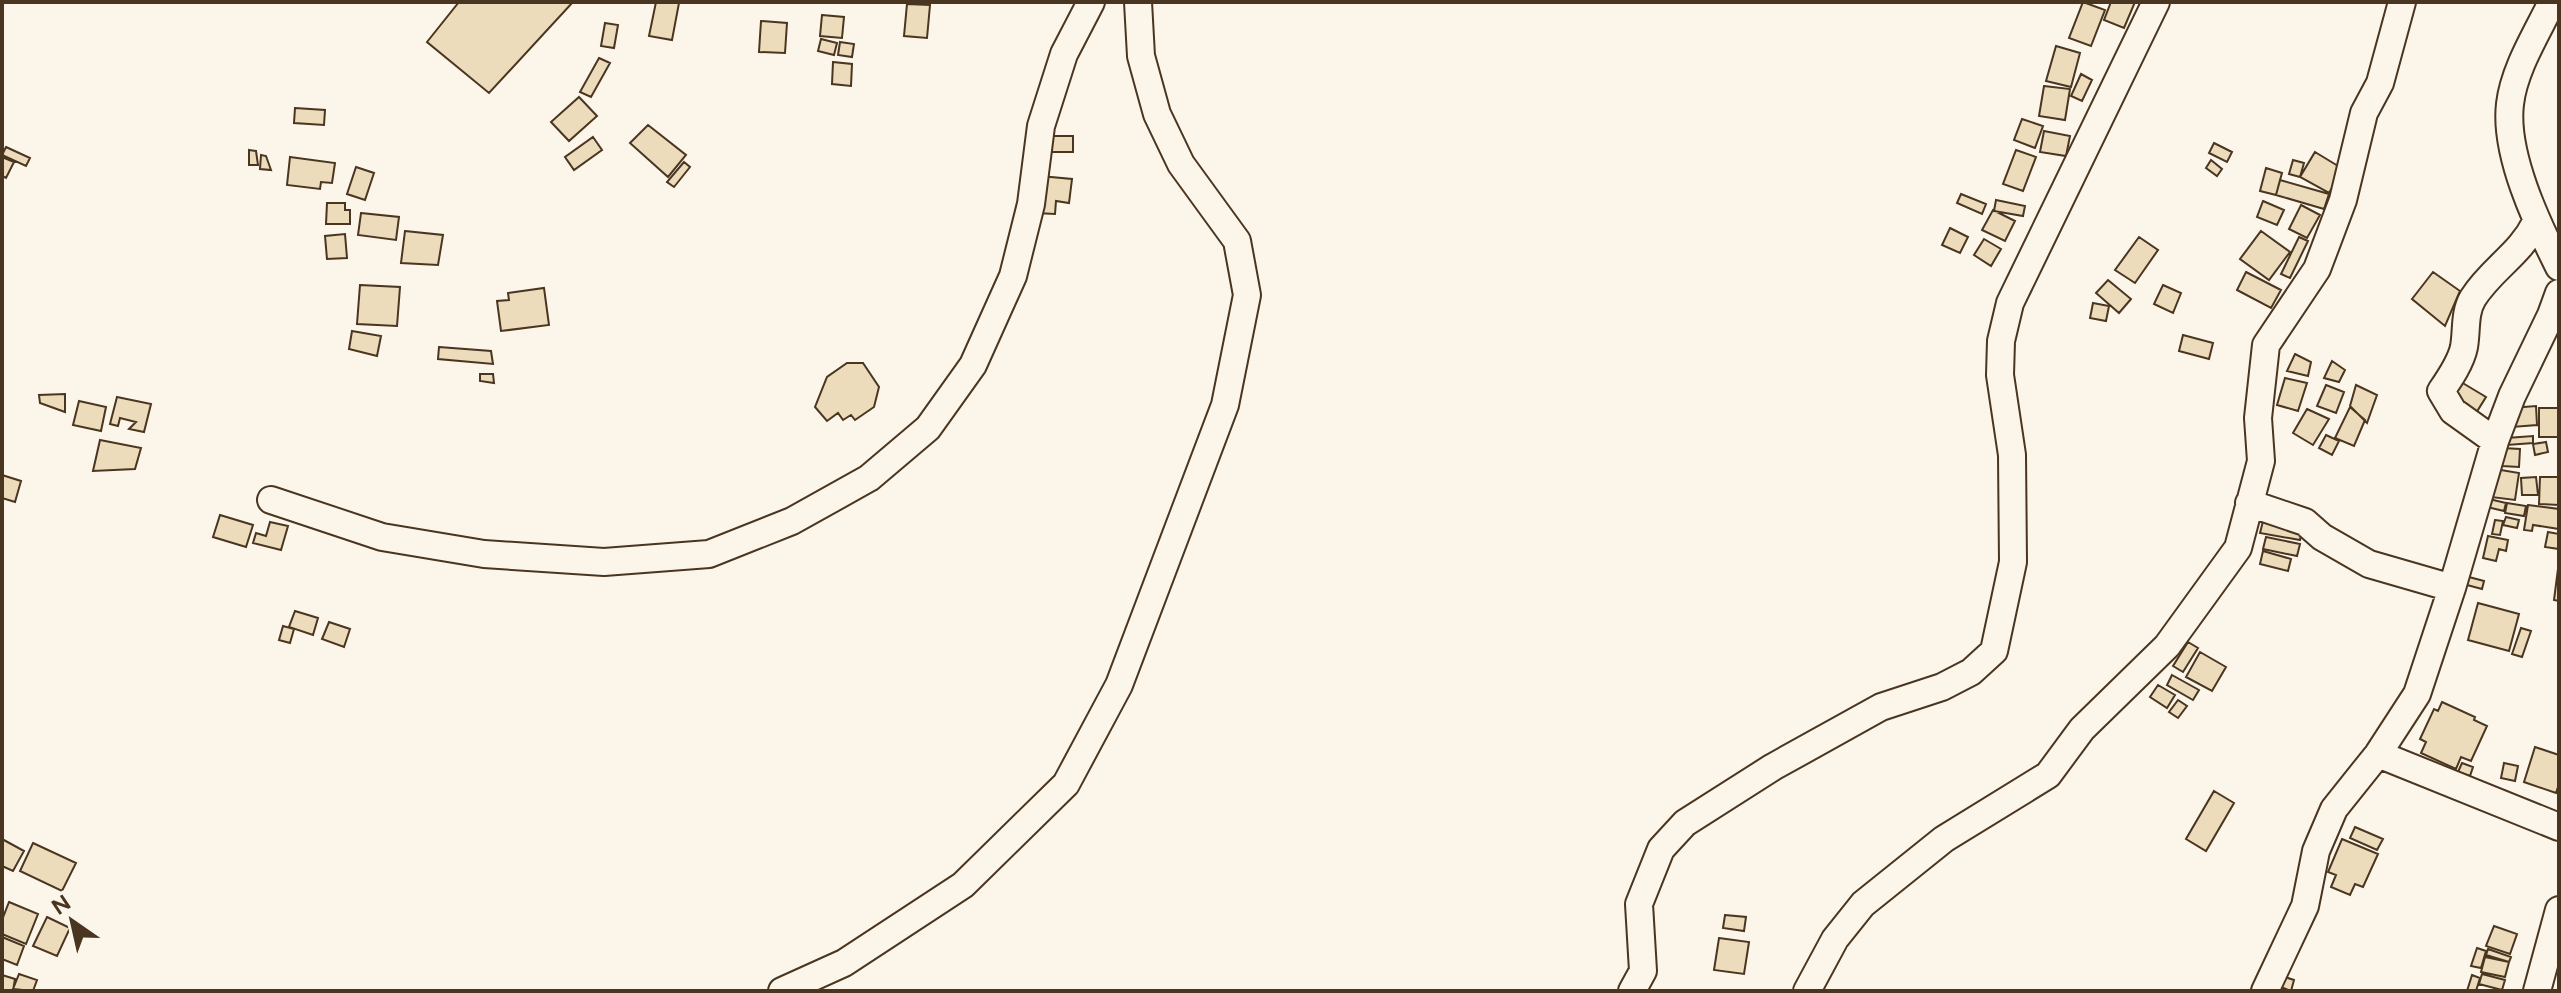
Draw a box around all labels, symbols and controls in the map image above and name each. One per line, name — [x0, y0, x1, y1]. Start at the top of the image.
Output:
north arrow — [32, 881, 112, 961]
text: N — [46, 889, 76, 921]

